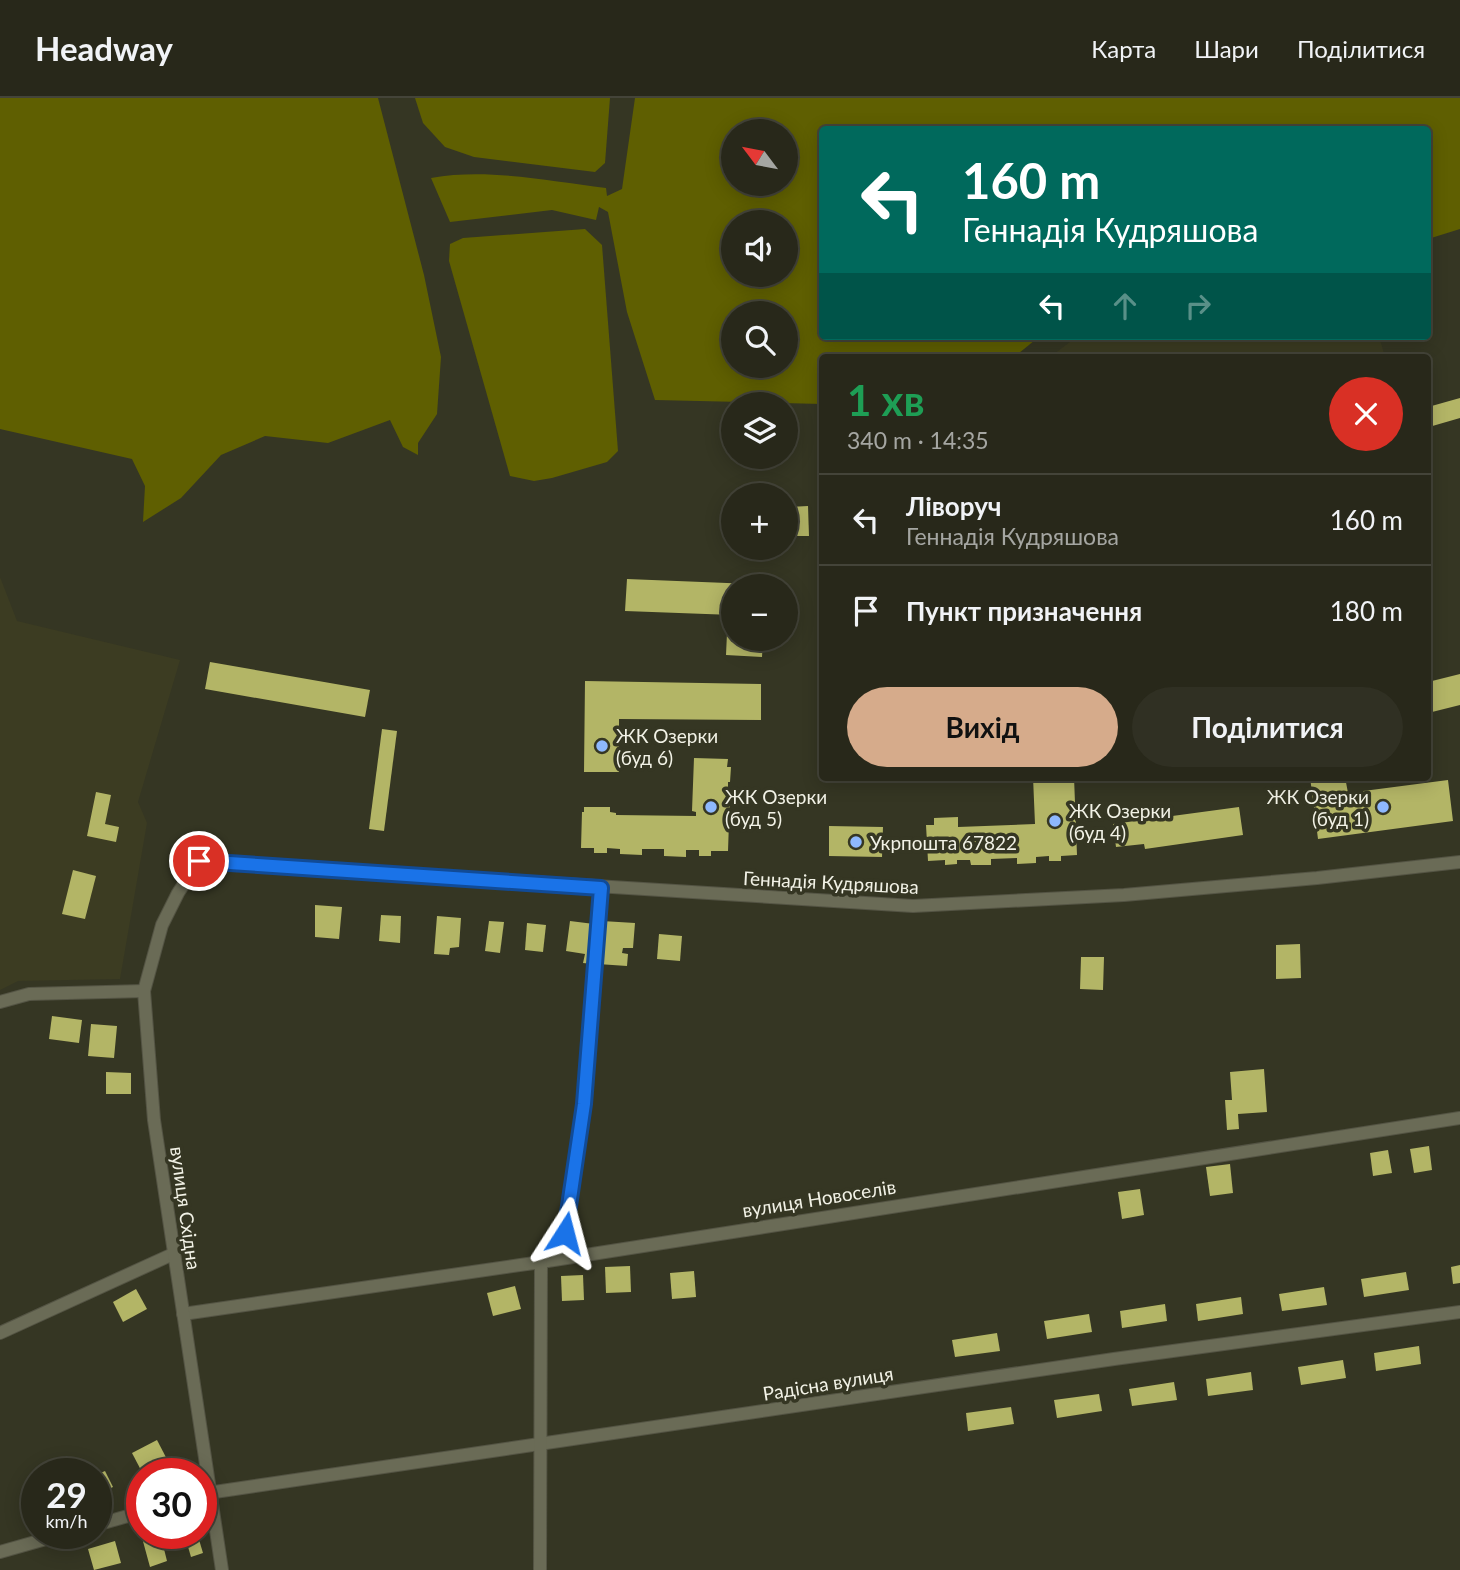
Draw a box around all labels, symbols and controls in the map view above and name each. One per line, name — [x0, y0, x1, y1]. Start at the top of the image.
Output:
text: Headway — [35, 28, 173, 68]
text: Карта — [1091, 34, 1156, 63]
text: Шари — [1194, 34, 1259, 63]
text: Поділитися — [1297, 34, 1425, 63]
north arrow — [721, 119, 798, 196]
map controls — [721, 119, 798, 651]
text: 160 m — [962, 151, 1100, 209]
icon: left — [847, 154, 938, 245]
button: sound — [721, 210, 798, 287]
text: Геннадія Кудряшова — [962, 210, 1258, 249]
icon: left — [1033, 287, 1071, 325]
icon: ahead — [1106, 287, 1144, 325]
icon: right — [1179, 287, 1217, 325]
button: search — [721, 301, 798, 378]
text: 1 хв — [847, 375, 925, 425]
button: close — [1329, 377, 1403, 451]
button: layers — [721, 392, 798, 469]
text: 340 m · 14:35 — [847, 426, 989, 454]
button: + — [721, 483, 798, 560]
text: Ліворуч — [906, 490, 1002, 522]
icon: left — [847, 501, 885, 539]
text: 160 m — [1330, 504, 1403, 536]
text: Геннадія Кудряшова — [906, 522, 1119, 550]
button: − — [721, 574, 798, 651]
icon: arrive — [847, 592, 885, 630]
text: Пункт призначення — [906, 595, 1142, 627]
text: 180 m — [1330, 595, 1403, 627]
button: Вихід — [847, 687, 1118, 767]
button: Поділитися — [1132, 687, 1403, 767]
place label: ЖК Озерки (буд 6) — [616, 724, 718, 769]
marker: ЖК Озерки (буд 6) — [594, 738, 610, 754]
place label: ЖК Озерки (буд 5) — [725, 785, 827, 830]
place label: ЖК Озерки (буд 1) — [1267, 785, 1369, 830]
marker: ЖК Озерки (буд 5) — [703, 799, 719, 815]
place label: ЖК Озерки (буд 4) — [1069, 799, 1171, 844]
marker: ЖК Озерки (буд 1) — [1375, 799, 1391, 815]
marker: ЖК Озерки (буд 4) — [1047, 813, 1063, 829]
pin — [169, 831, 229, 891]
place label: Укрпошта 67822 — [870, 831, 1017, 854]
marker: Укрпошта 67822 — [848, 834, 864, 850]
icon: arrive — [180, 842, 218, 880]
street label: Геннадія Кудряшова — [743, 866, 919, 898]
street label: вулиця Східна — [166, 1145, 206, 1271]
street label: вулиця Новоселів — [741, 1175, 897, 1221]
position arrow — [528, 1196, 602, 1270]
street label: Радісна вулиця — [761, 1361, 895, 1405]
speed limit sign: 30 — [126, 1458, 217, 1549]
text: 29 — [46, 1473, 87, 1515]
text: km/h — [45, 1510, 88, 1532]

